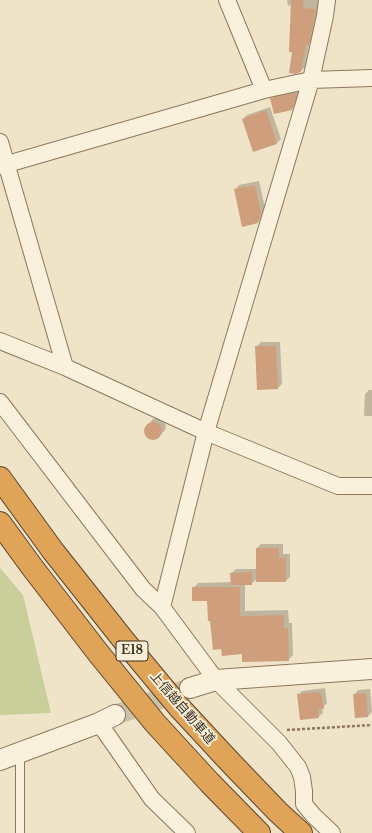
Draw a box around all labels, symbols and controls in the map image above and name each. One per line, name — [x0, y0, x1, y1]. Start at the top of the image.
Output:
road number: E18 — [116, 641, 148, 661]
street label: 上信越自動車道 — [146, 669, 218, 747]

